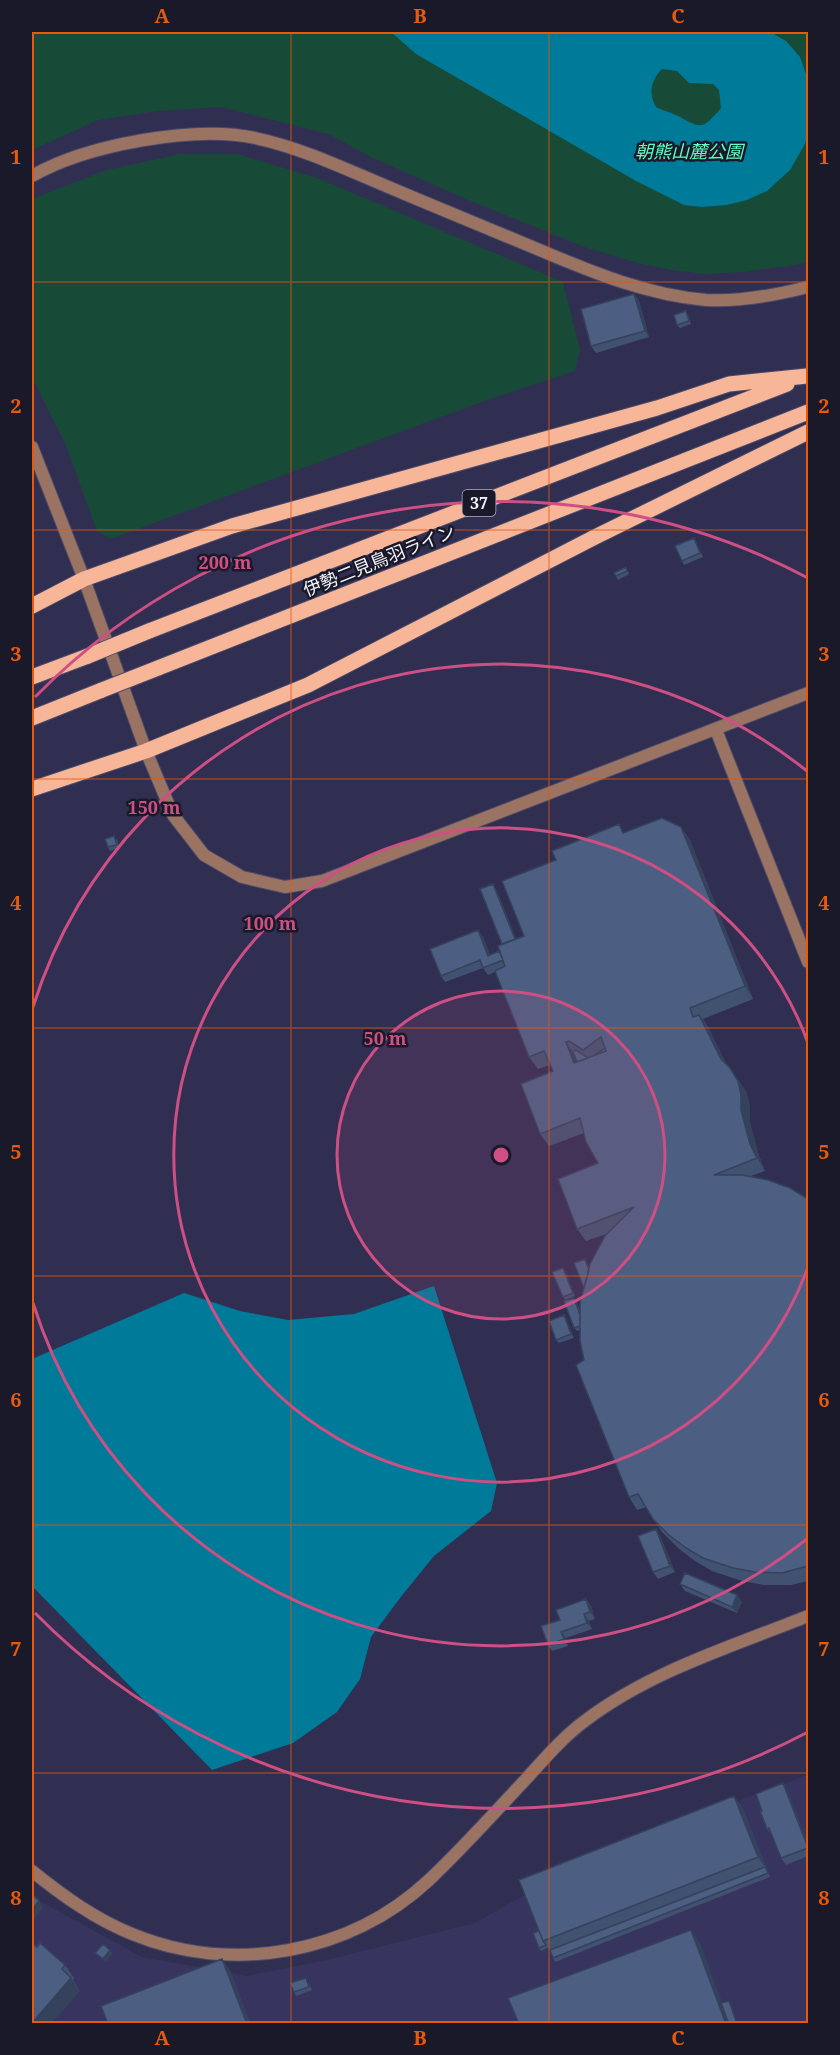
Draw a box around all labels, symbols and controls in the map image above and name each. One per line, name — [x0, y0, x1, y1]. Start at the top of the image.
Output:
text: A — [154, 2, 170, 29]
text: B — [413, 2, 427, 29]
text: C — [671, 2, 685, 29]
park label: 朝熊山麓公園 — [635, 139, 746, 163]
text: 1 — [10, 143, 22, 170]
text: 1 — [818, 143, 830, 170]
text: 2 — [10, 392, 22, 419]
text: 2 — [818, 392, 830, 419]
road number: 37 — [462, 490, 496, 516]
street label: 伊勢二見鳥羽ライン — [299, 519, 459, 601]
text: 200 m — [199, 550, 252, 574]
text: 3 — [10, 640, 22, 667]
text: 3 — [818, 640, 830, 667]
text: 150 m — [128, 795, 181, 819]
text: 4 — [10, 889, 22, 916]
text: 4 — [818, 889, 830, 916]
text: 100 m — [244, 911, 297, 935]
text: 50 m — [364, 1026, 407, 1050]
text: 5 — [10, 1138, 22, 1165]
text: 5 — [818, 1138, 830, 1165]
centre of rings — [491, 1145, 511, 1165]
text: 6 — [10, 1386, 22, 1413]
text: 6 — [818, 1386, 830, 1413]
text: 7 — [10, 1635, 22, 1662]
text: 7 — [818, 1635, 830, 1662]
text: 8 — [10, 1884, 22, 1911]
text: 8 — [818, 1884, 830, 1911]
text: A — [154, 2024, 170, 2051]
text: B — [413, 2024, 427, 2051]
text: C — [671, 2024, 685, 2051]

